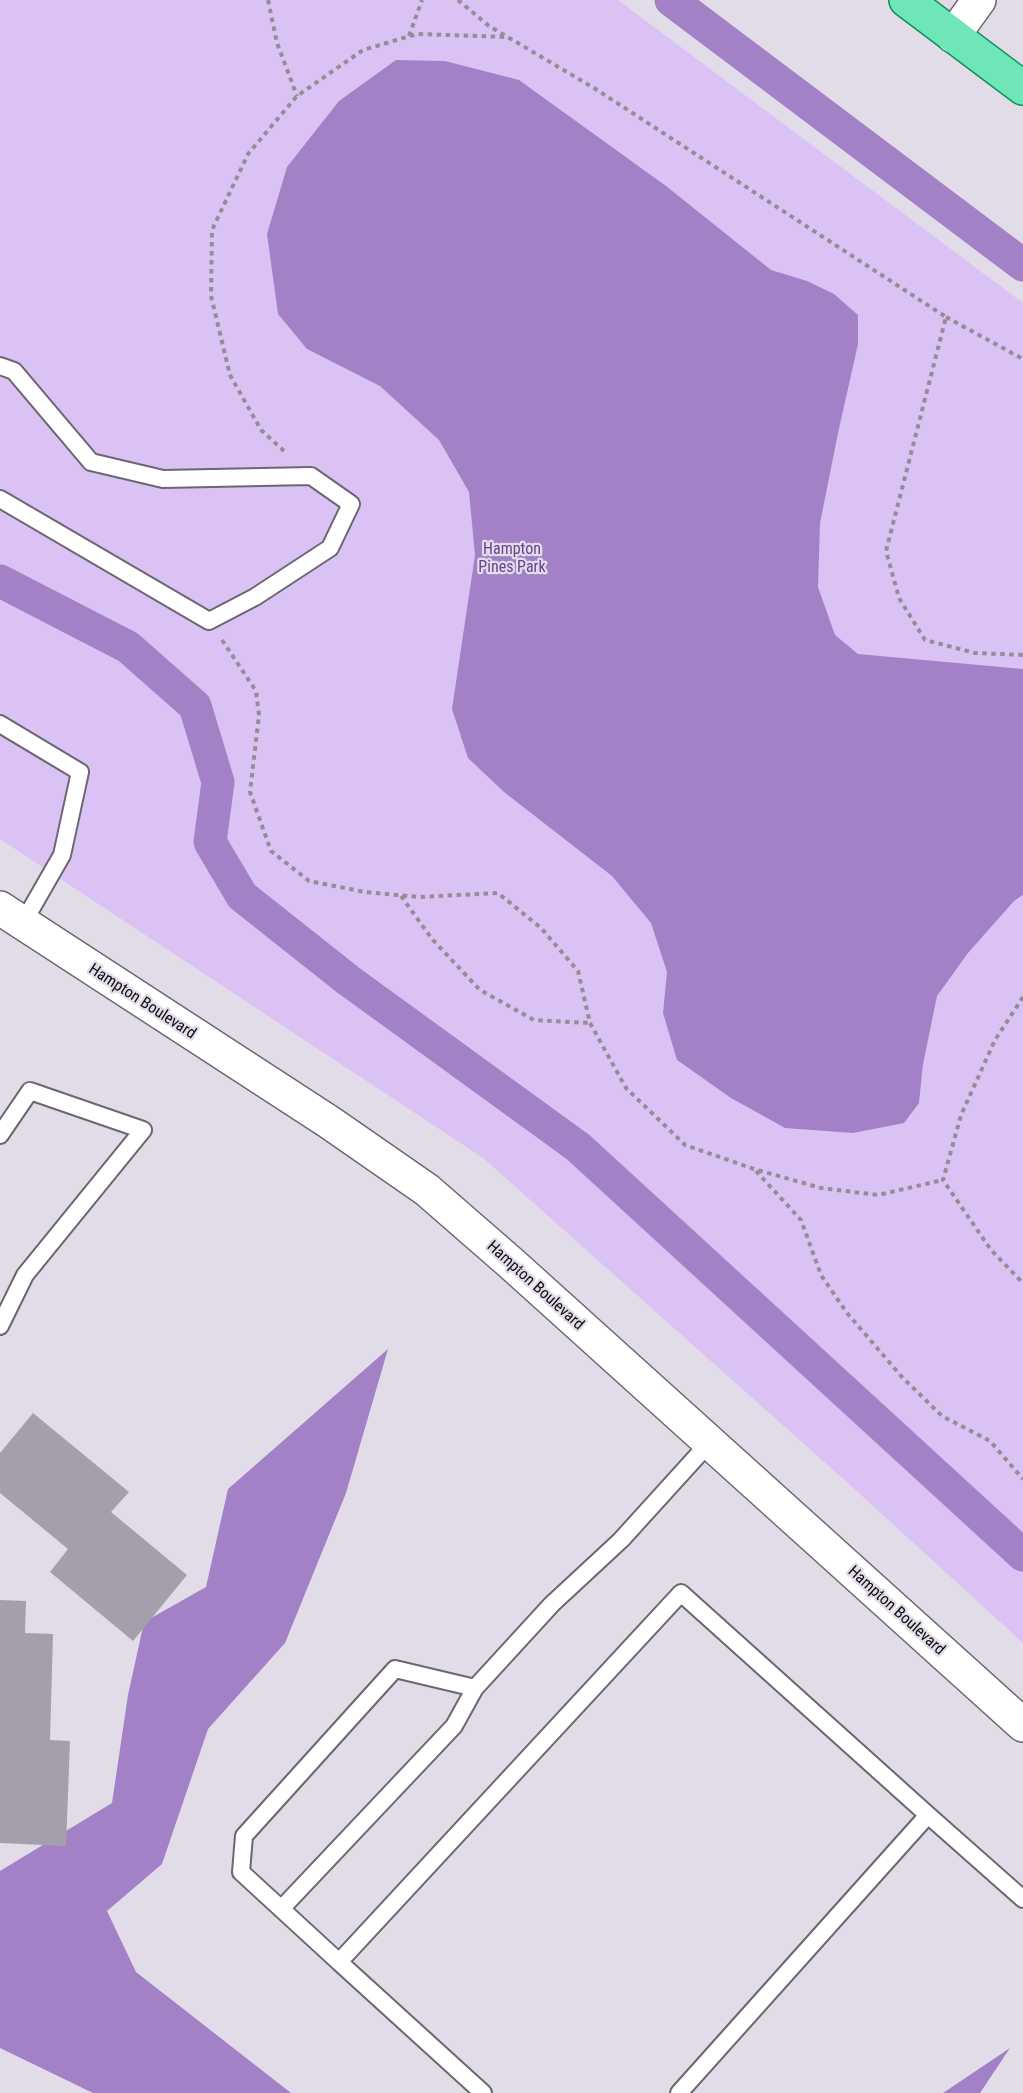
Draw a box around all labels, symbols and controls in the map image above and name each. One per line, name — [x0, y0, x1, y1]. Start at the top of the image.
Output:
park label: Hampton Pines Park — [478, 540, 546, 578]
street label: Hampton Boulevard — [85, 960, 199, 1044]
street label: Hampton Boulevard — [482, 1237, 588, 1335]
street label: Hampton Boulevard — [843, 1562, 949, 1660]

